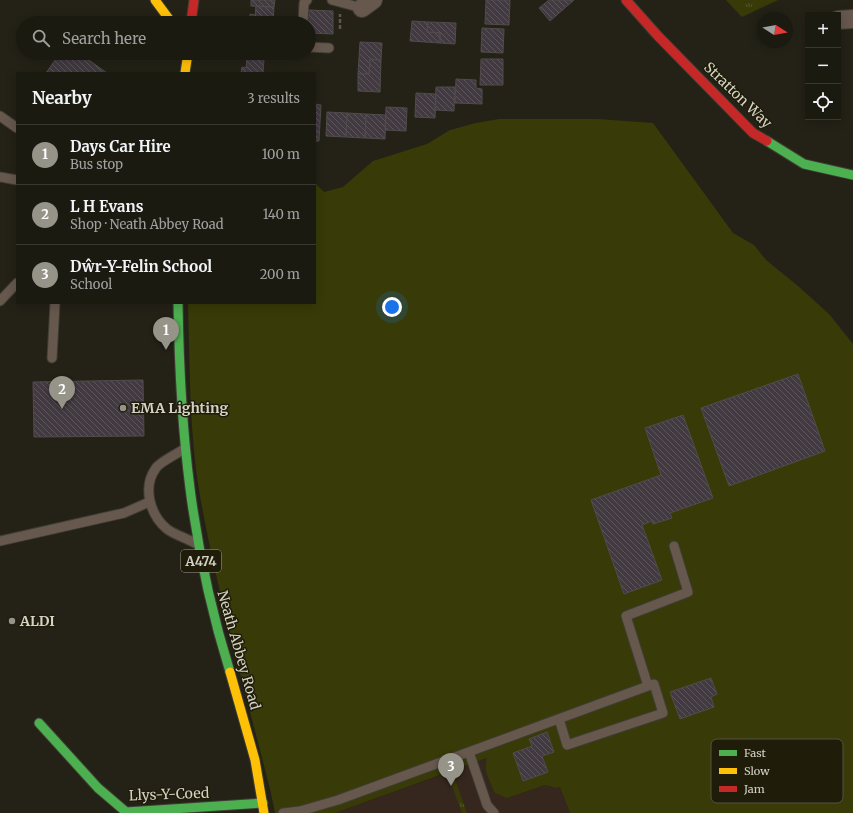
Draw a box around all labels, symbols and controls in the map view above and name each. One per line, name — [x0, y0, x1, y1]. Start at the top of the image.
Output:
north arrow — [757, 12, 793, 48]
map controls — [805, 12, 841, 120]
button: + — [805, 12, 841, 48]
search box — [16, 16, 316, 60]
icon: search — [30, 27, 52, 49]
text: Search here — [62, 29, 146, 48]
button: − — [805, 48, 841, 84]
street label: Stratton Way — [700, 58, 776, 132]
button: locate — [805, 84, 841, 120]
text: Nearby — [32, 87, 92, 109]
text: 3 results — [247, 90, 300, 107]
text: Days Car Hire — [70, 137, 171, 156]
text: 1 — [42, 146, 48, 163]
text: 100 m — [262, 146, 300, 163]
text: Bus stop — [70, 156, 123, 173]
text: L H Evans — [70, 197, 143, 216]
text: 2 — [41, 206, 49, 223]
text: 140 m — [263, 206, 300, 223]
text: Shop · Neath Abbey Road — [70, 216, 224, 233]
text: Dŵr-Y-Felin School — [70, 257, 212, 276]
text: 3 — [41, 266, 49, 283]
text: 200 m — [260, 266, 300, 283]
text: School — [70, 276, 112, 293]
your location — [382, 297, 402, 317]
pin: 1 — [153, 317, 179, 350]
pin: 2 — [49, 376, 75, 409]
place label: EMA Lighting — [131, 399, 228, 417]
marker: EMA Lighting — [118, 403, 128, 413]
road number: A474 — [181, 550, 221, 572]
street label: Neath Abbey Road — [213, 588, 265, 712]
place label: ALDI — [19, 612, 55, 630]
marker: ALDI — [7, 616, 17, 626]
legend — [711, 739, 843, 803]
text: Fast — [744, 746, 767, 760]
pin: 3 — [438, 753, 464, 786]
text: Slow — [744, 764, 770, 778]
text: Jam — [743, 782, 765, 796]
street label: Llys-Y-Coed — [128, 784, 210, 804]

